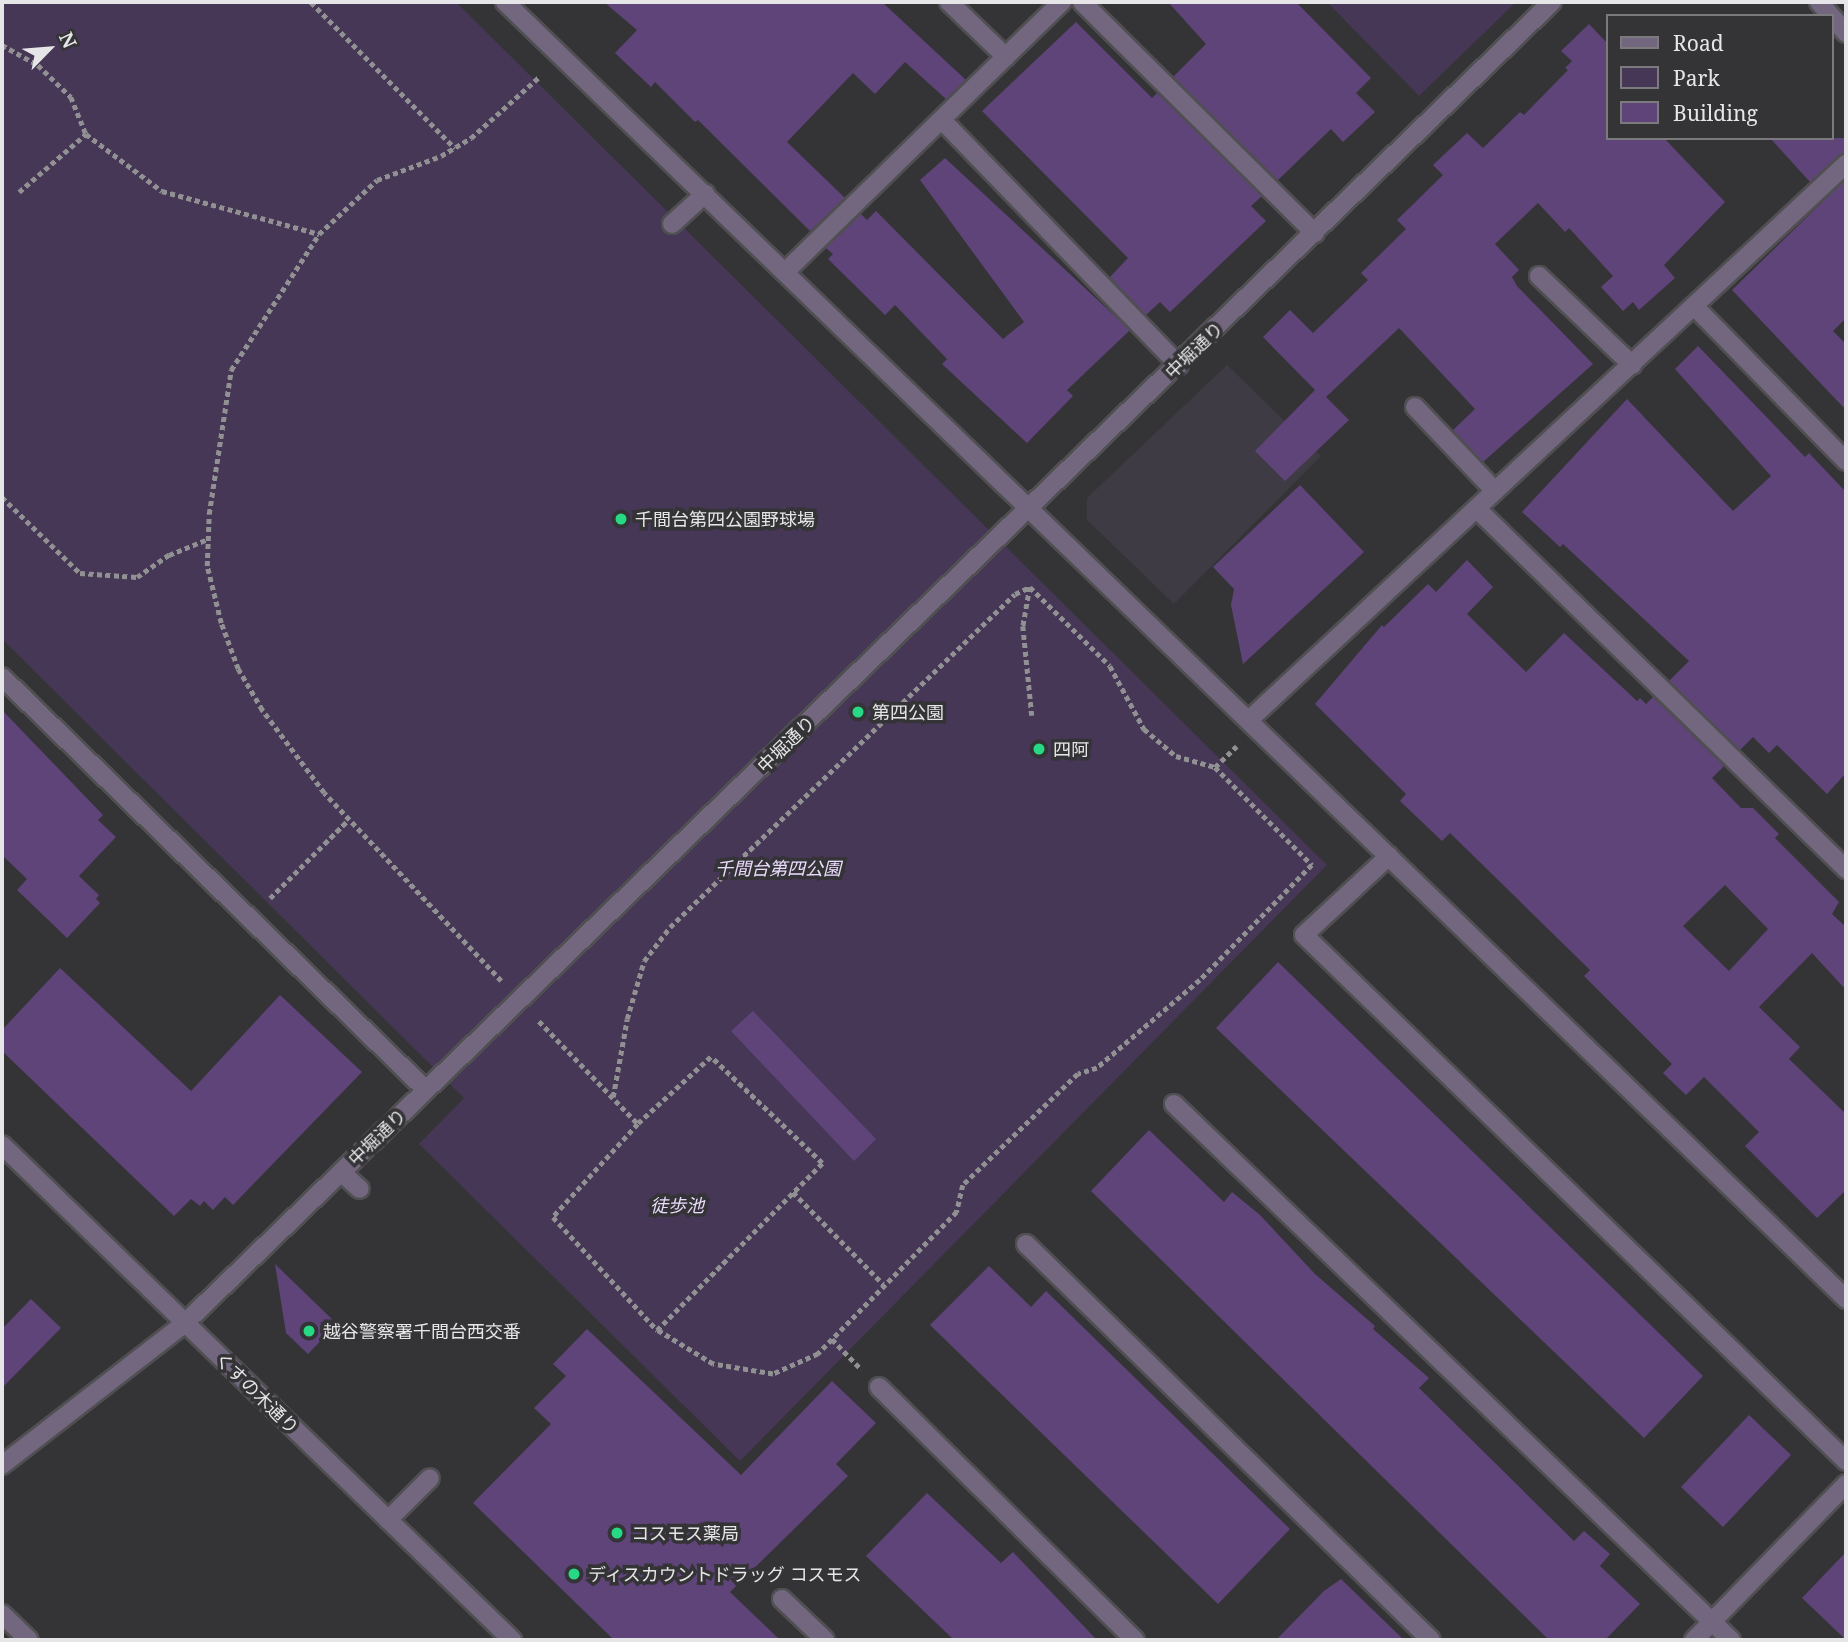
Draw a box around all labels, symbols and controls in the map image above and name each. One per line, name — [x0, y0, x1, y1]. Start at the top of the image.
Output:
north arrow — [14, 14, 84, 84]
legend — [1606, 14, 1834, 140]
text: N — [53, 28, 83, 52]
text: Road — [1673, 29, 1724, 57]
text: Park — [1673, 64, 1720, 92]
text: Building — [1673, 99, 1758, 127]
street label: 中堀通り — [1161, 317, 1227, 383]
place label: 千間台第四公園野球場 — [635, 508, 815, 530]
marker: 千間台第四公園野球場 — [613, 511, 629, 527]
place label: 第四公園 — [872, 701, 944, 723]
marker: 第四公園 — [850, 704, 866, 720]
street label: 中堀通り — [753, 711, 819, 777]
place label: 四阿 — [1053, 738, 1089, 760]
marker: 四阿 — [1031, 741, 1047, 757]
park label: 千間台第四公園 — [715, 857, 841, 879]
street label: 中堀通り — [344, 1104, 410, 1170]
park label: 徒歩池 — [650, 1194, 704, 1216]
place label: 越谷警察署千間台西交番 — [323, 1320, 521, 1342]
marker: 越谷警察署千間台西交番 — [301, 1323, 317, 1339]
street label: くすの木通り — [211, 1348, 303, 1438]
place label: コスモス薬局 — [631, 1522, 739, 1544]
marker: コスモス薬局 — [609, 1525, 625, 1541]
place label: ディスカウントドラッグ コスモス — [588, 1563, 863, 1585]
marker: ディスカウントドラッグ コスモス — [566, 1566, 582, 1582]

